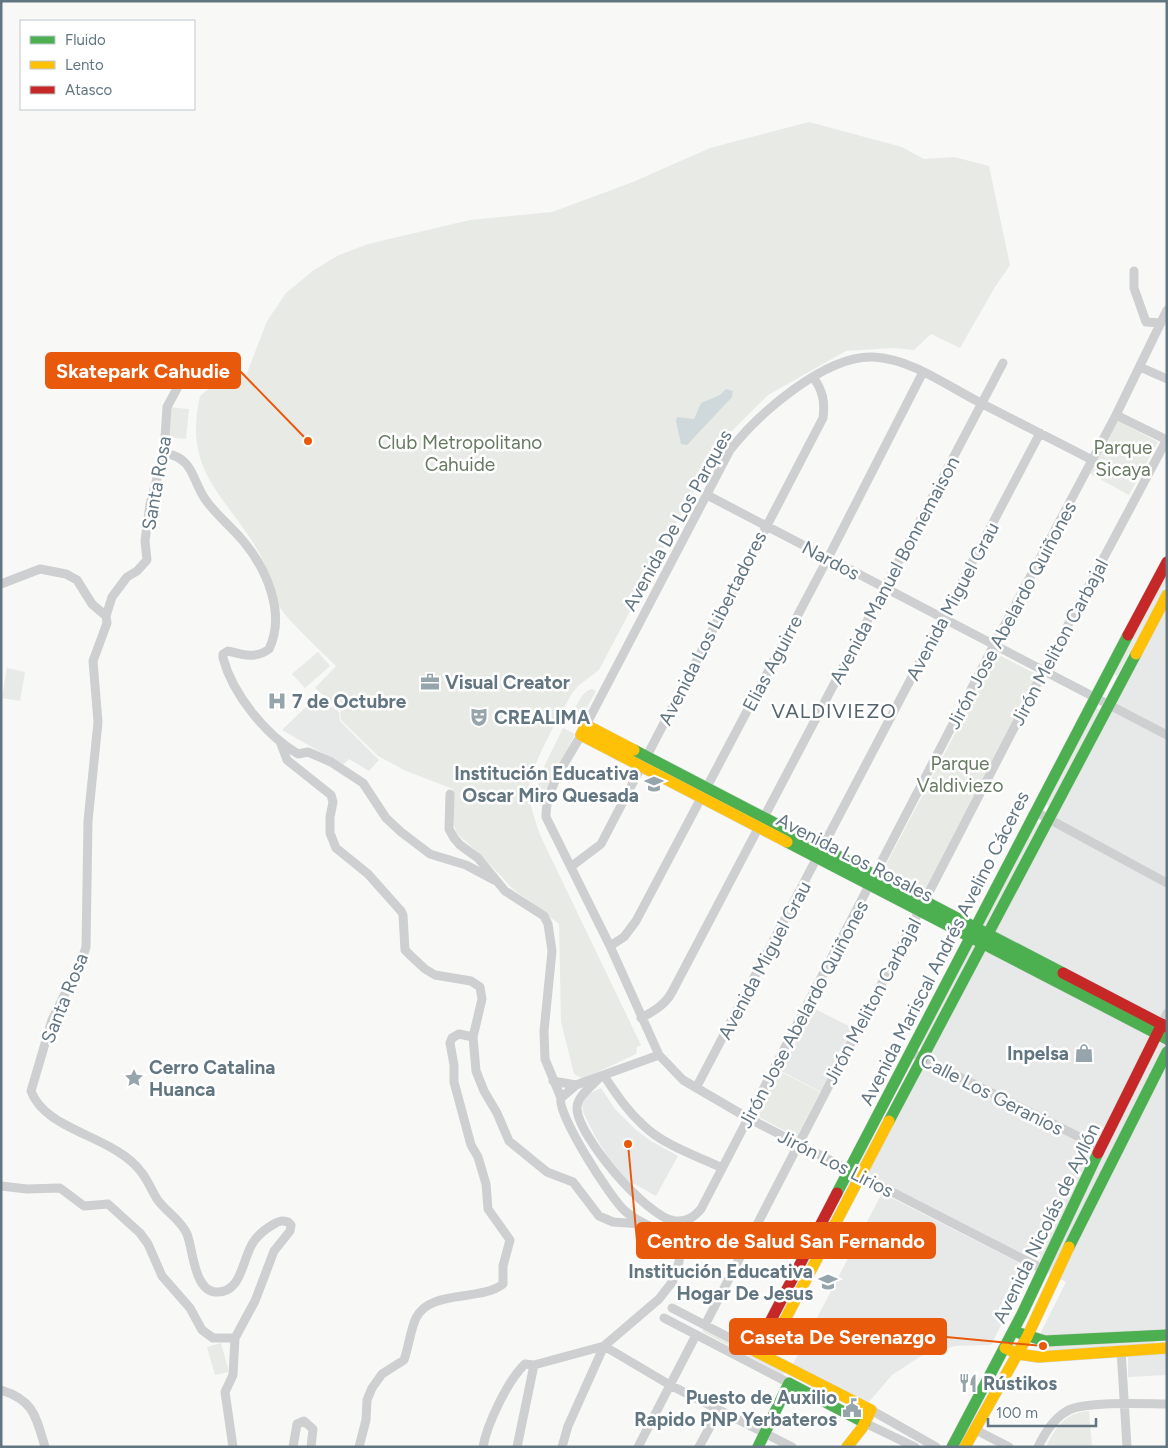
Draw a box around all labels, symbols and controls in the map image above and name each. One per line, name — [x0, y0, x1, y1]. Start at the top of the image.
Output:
legend — [20, 20, 195, 110]
text: Fluido — [65, 31, 106, 49]
text: Lento — [65, 56, 104, 74]
text: Atasco — [65, 81, 113, 99]
callout: Skatepark Cahudie — [46, 353, 240, 388]
text: Skatepark Cahudie — [56, 359, 230, 383]
street label: Avenida De Los Parques — [618, 426, 737, 615]
park label: Club Metropolitano Cahuide — [378, 431, 542, 476]
street label: Santa Rosa — [137, 434, 176, 532]
park label: Parque Sicaya — [1094, 436, 1152, 481]
street label: Avenida Manuel Bonnemaison — [825, 453, 964, 688]
street label: Jirón Jose Abelardo Quiñones — [942, 497, 1081, 733]
street label: Avenida Miguel Grau — [901, 518, 1004, 684]
street label: Avenida Los Libertadores — [654, 527, 771, 729]
street label: Nardos — [798, 536, 864, 585]
street label: Jirón Meliton Carbajal — [1006, 555, 1113, 729]
street label: Elias Aguirre — [738, 611, 807, 715]
office icon: Visual Creator — [419, 671, 441, 693]
place label: Visual Creator — [445, 671, 570, 694]
hospital icon: 7 de Octubre — [266, 690, 288, 712]
place label: 7 de Octubre — [292, 690, 407, 713]
district label: VALDIVIEZO — [771, 699, 897, 723]
theatre icon: CREALIMA — [468, 706, 490, 728]
place label: CREALIMA — [494, 706, 591, 729]
park label: Parque Valdiviezo — [917, 752, 1003, 797]
place label: Institución Educativa Oscar Miro Quesada — [454, 762, 639, 807]
school or university icon: Institución Educativa Oscar Miro Quesada — [643, 773, 665, 795]
street label: Avenida Mariscal Andrés Avelino Cáceres — [855, 787, 1034, 1109]
street label: Avenida Los Rosales — [773, 808, 937, 907]
street label: Avenida Miguel Grau — [713, 877, 816, 1043]
street label: Jirón Jose Abelardo Quiñones — [734, 896, 873, 1132]
street label: Jirón Meliton Carbajal — [819, 914, 926, 1088]
street label: Santa Rosa — [36, 950, 93, 1047]
place label: Inpelsa — [1007, 1042, 1069, 1065]
shop icon: Inpelsa — [1073, 1042, 1095, 1064]
street label: Calle Los Geranios — [917, 1049, 1067, 1140]
place label: Cerro Catalina Huanca — [149, 1056, 275, 1101]
place icon: Cerro Catalina Huanca — [123, 1067, 145, 1089]
street label: Avenida Nicolás de Ayllón — [988, 1119, 1105, 1327]
street label: Jirón Los Lirios — [774, 1125, 897, 1202]
callout: Centro de Salud San Fernando — [637, 1223, 935, 1258]
text: Centro de Salud San Fernando — [647, 1229, 925, 1253]
place label: Institución Educativa Hogar De Jesus — [628, 1260, 813, 1305]
school or university icon: Institución Educativa Hogar De Jesus — [817, 1271, 839, 1293]
callout: Caseta De Serenazgo — [730, 1319, 946, 1354]
text: Caseta De Serenazgo — [740, 1325, 936, 1349]
restaurant icon: Rústikos — [957, 1372, 979, 1394]
place label: Rústikos — [983, 1372, 1057, 1395]
place label: Puesto de Auxilio Rapido PNP Yerbateros — [634, 1386, 837, 1431]
scale bar — [988, 1396, 1096, 1428]
public building icon: Puesto de Auxilio Rapido PNP Yerbateros — [841, 1397, 863, 1419]
text: 100 m — [996, 1404, 1038, 1422]

